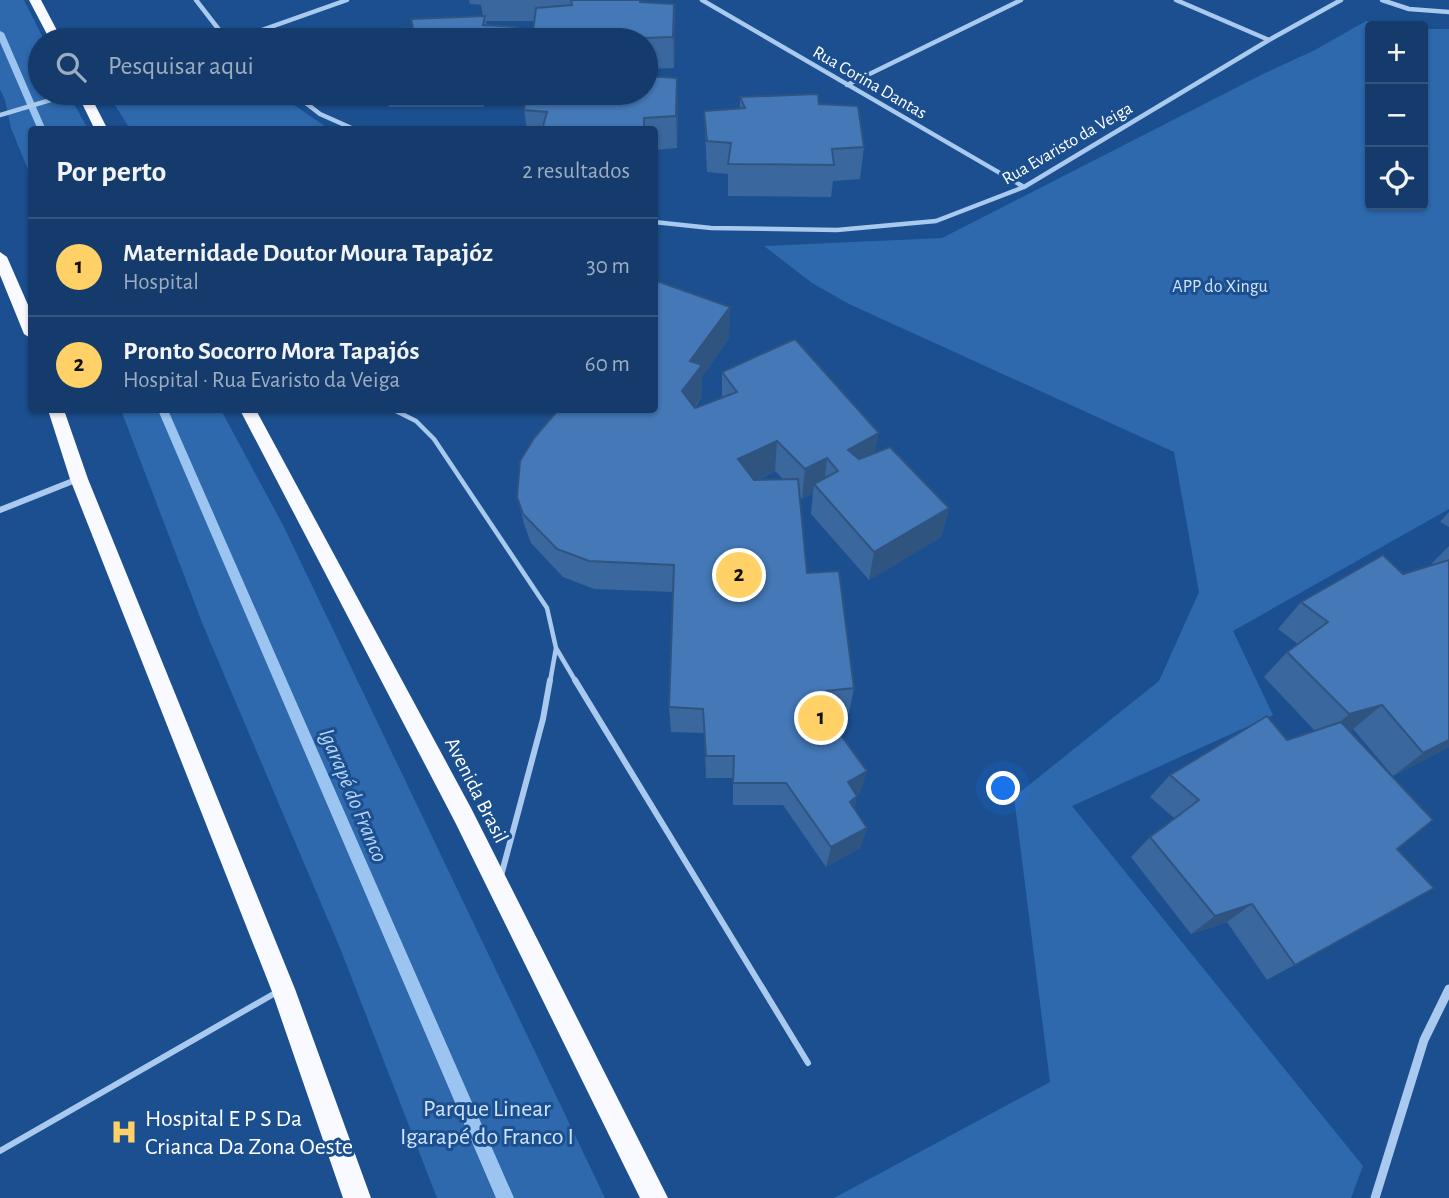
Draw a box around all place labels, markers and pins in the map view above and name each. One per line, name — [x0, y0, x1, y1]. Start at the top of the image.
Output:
pin: 2 — [716, 549, 762, 601]
pin: 1 — [798, 692, 844, 744]
place label: Hospital E P S Da Crianca Da Zona Oeste — [145, 1107, 353, 1159]
hospital icon: Hospital E P S Da Crianca Da Zona Oeste — [109, 1117, 139, 1147]

